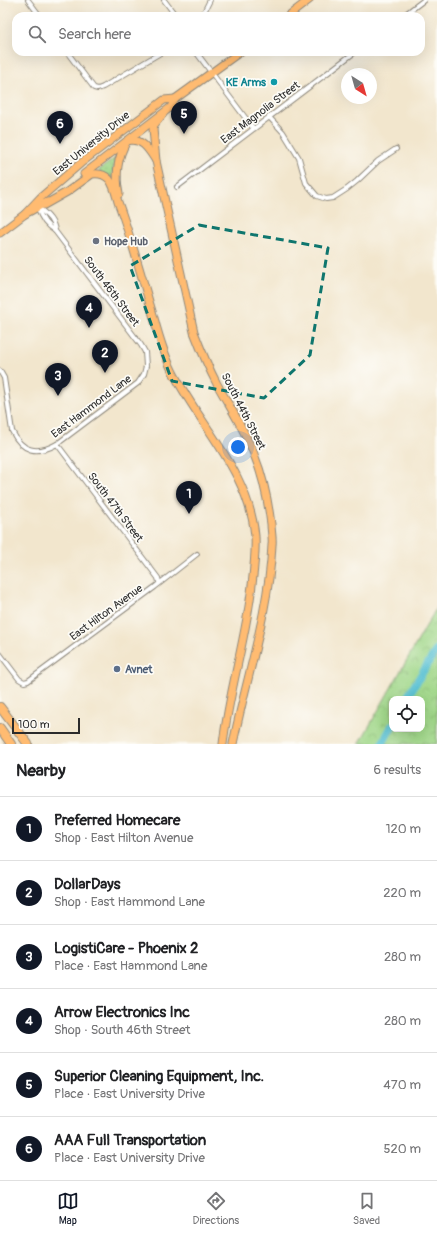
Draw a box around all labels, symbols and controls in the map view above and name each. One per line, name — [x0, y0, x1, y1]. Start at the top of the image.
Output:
search box — [12, 12, 425, 56]
icon: search — [26, 23, 48, 45]
text: Search here — [58, 25, 131, 44]
north arrow — [341, 68, 377, 104]
place label: KE Arms — [226, 76, 266, 89]
marker: KE Arms — [269, 77, 279, 87]
street label: East Magnolia Street — [218, 78, 303, 146]
pin: 5 — [171, 101, 197, 134]
street label: East University Drive — [50, 108, 133, 178]
pin: 6 — [47, 111, 73, 144]
place label: Hope Hub — [104, 235, 148, 248]
marker: Hope Hub — [91, 236, 101, 246]
street label: South 46th Street — [81, 253, 143, 329]
pin: 4 — [76, 295, 102, 328]
pin: 2 — [92, 340, 118, 373]
pin: 3 — [45, 363, 71, 396]
street label: South 44th Street — [219, 371, 269, 452]
street label: East Hammond Lane — [49, 372, 134, 441]
your location — [228, 437, 248, 457]
street label: South 47th Street — [85, 470, 146, 545]
pin: 1 — [176, 481, 202, 514]
street label: East Hilton Avenue — [67, 581, 146, 643]
place label: Avnet — [125, 663, 153, 676]
marker: Avnet — [112, 664, 122, 674]
map controls — [389, 696, 425, 732]
button: locate — [389, 696, 425, 732]
scale bar — [12, 716, 80, 735]
text: 100 m — [18, 718, 49, 731]
text: Nearby — [16, 760, 65, 781]
text: 6 results — [374, 762, 421, 778]
text: Preferred Homecare — [54, 811, 180, 830]
text: 1 — [26, 821, 32, 837]
text: 120 m — [385, 821, 421, 837]
text: Shop · East Hilton Avenue — [54, 830, 193, 846]
text: DollarDays — [54, 875, 120, 894]
text: 2 — [25, 885, 33, 901]
text: 220 m — [383, 885, 421, 901]
text: Shop · East Hammond Lane — [54, 894, 205, 910]
text: LogistiCare - Phoenix 2 — [54, 939, 199, 958]
text: 3 — [25, 949, 33, 965]
text: 280 m — [384, 949, 421, 965]
text: Place · East Hammond Lane — [54, 958, 207, 974]
text: Arrow Electronics Inc — [54, 1003, 190, 1022]
text: 4 — [25, 1013, 33, 1029]
text: 280 m — [384, 1013, 421, 1029]
text: Shop · South 46th Street — [54, 1022, 191, 1038]
text: Superior Cleaning Equipment, Inc. — [54, 1067, 264, 1086]
text: 5 — [25, 1077, 33, 1093]
text: 470 m — [383, 1077, 421, 1093]
text: Place · East University Drive — [54, 1086, 205, 1102]
text: AAA Full Transportation — [54, 1131, 206, 1150]
text: 6 — [25, 1141, 33, 1157]
text: 520 m — [383, 1141, 421, 1157]
text: Place · East University Drive — [54, 1150, 205, 1166]
tab: Map — [57, 1190, 79, 1227]
tab: Directions — [193, 1190, 239, 1227]
tab: Saved — [353, 1190, 380, 1227]

